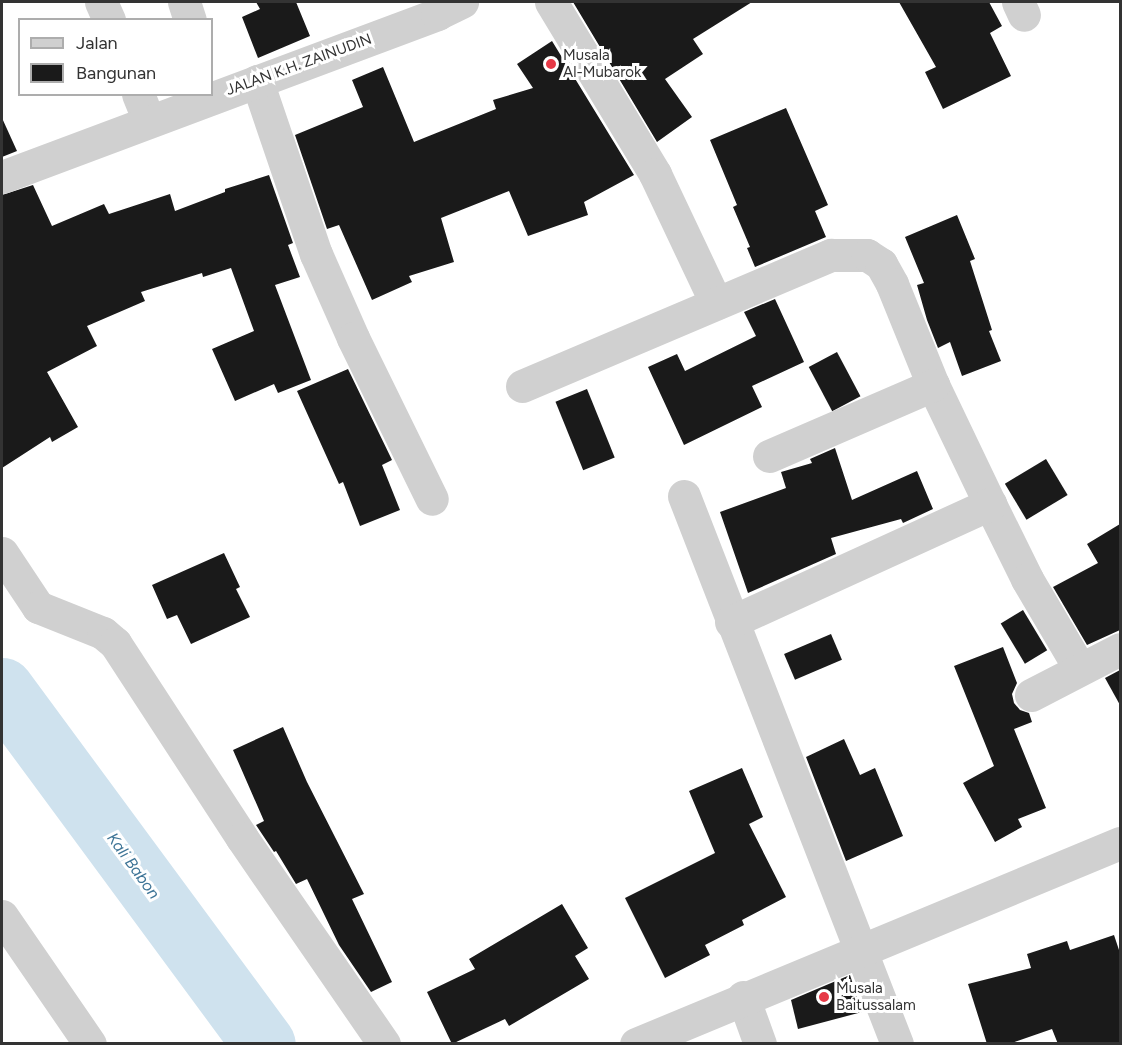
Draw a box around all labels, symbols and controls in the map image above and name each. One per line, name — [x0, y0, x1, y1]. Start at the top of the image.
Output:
legend — [18, 18, 213, 96]
street label: JALAN K.H. ZAINUDIN — [224, 30, 374, 100]
text: Jalan — [76, 32, 118, 54]
place label: Musala Al-Mubarok — [563, 46, 641, 81]
marker: Musala Al-Mubarok — [544, 57, 558, 71]
text: Bangunan — [76, 62, 156, 84]
water label: Kali Babon — [103, 829, 163, 903]
place label: Musala Baitussalam — [836, 979, 916, 1014]
marker: Musala Baitussalam — [817, 990, 831, 1004]

